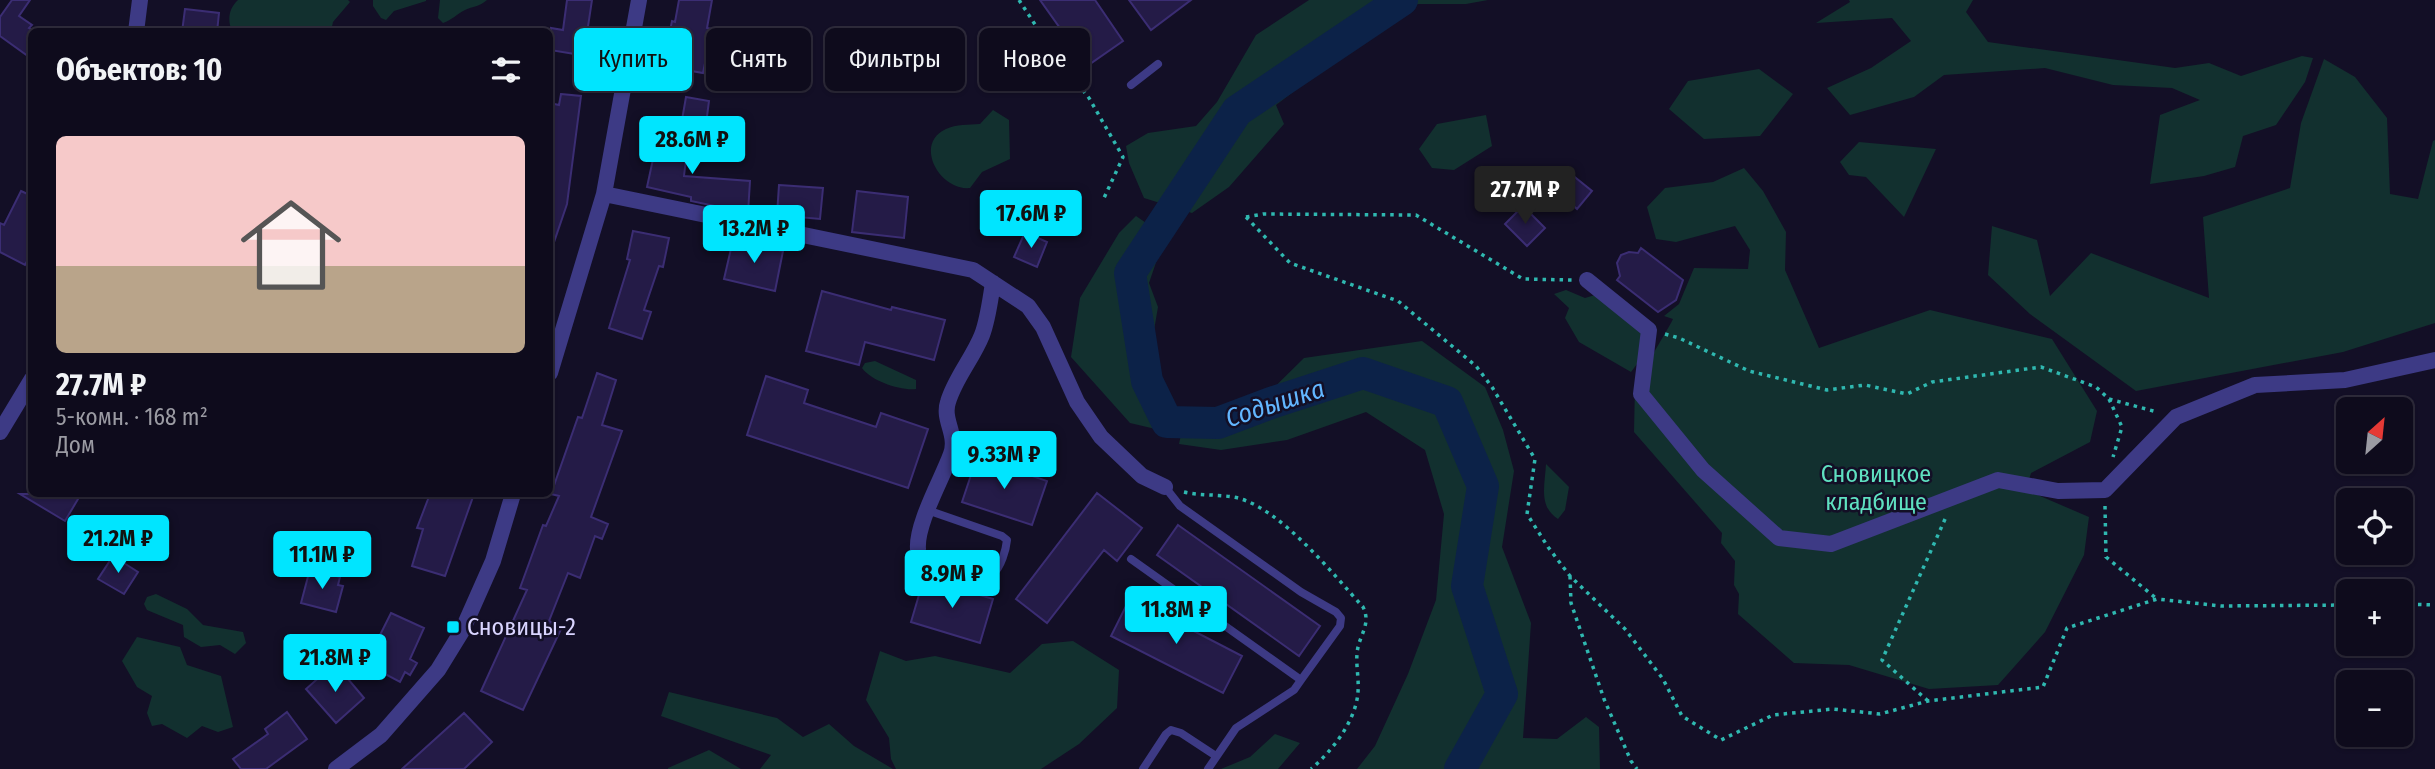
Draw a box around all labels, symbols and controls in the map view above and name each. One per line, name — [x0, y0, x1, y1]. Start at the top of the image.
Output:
chip: Купить — [574, 28, 692, 91]
chip: Снять — [706, 28, 811, 91]
chip: Фильтры — [825, 28, 965, 91]
chip: Новое — [979, 28, 1090, 91]
icon: filters — [487, 51, 525, 89]
text: Объектов: 10 — [56, 52, 223, 88]
pin: 28.6M ₽ — [627, 116, 757, 176]
text: 28.6M ₽ — [655, 125, 729, 153]
pin: 27.7M ₽ — [1460, 166, 1590, 226]
text: 27.7M ₽ — [1490, 175, 1560, 203]
icon: home — [228, 182, 354, 308]
pin: 17.6M ₽ — [966, 190, 1096, 250]
text: 17.6M ₽ — [996, 199, 1066, 227]
pin: 13.2M ₽ — [689, 205, 819, 265]
text: 13.2M ₽ — [719, 214, 789, 242]
text: 27.7M ₽ — [56, 367, 146, 403]
water label: Содышка — [1222, 373, 1329, 434]
north arrow — [2336, 397, 2413, 474]
map controls — [2336, 397, 2413, 747]
text: 5-комн. · 168 m² — [56, 403, 208, 431]
text: Дом — [56, 431, 95, 459]
pin: 9.33M ₽ — [939, 432, 1069, 491]
text: 9.33M ₽ — [967, 440, 1041, 468]
park label: Сновицкое кладбище — [1821, 460, 1931, 516]
button: locate — [2336, 488, 2413, 565]
pin: 21.2M ₽ — [53, 516, 183, 575]
text: 21.2M ₽ — [83, 524, 153, 552]
pin: 11.1M ₽ — [257, 532, 387, 591]
text: 11.1M ₽ — [289, 540, 355, 568]
pin: 8.9M ₽ — [895, 550, 1009, 610]
text: 8.9M ₽ — [921, 559, 983, 587]
button: + — [2336, 579, 2413, 656]
pin: 11.8M ₽ — [1111, 586, 1241, 646]
text: 11.8M ₽ — [1141, 595, 1211, 623]
place label: Сновицы-2 — [467, 613, 576, 641]
marker: Сновицы-2 — [445, 619, 461, 635]
pin: 21.8M ₽ — [270, 634, 400, 694]
text: 21.8M ₽ — [299, 643, 371, 671]
button: − — [2336, 670, 2413, 747]

